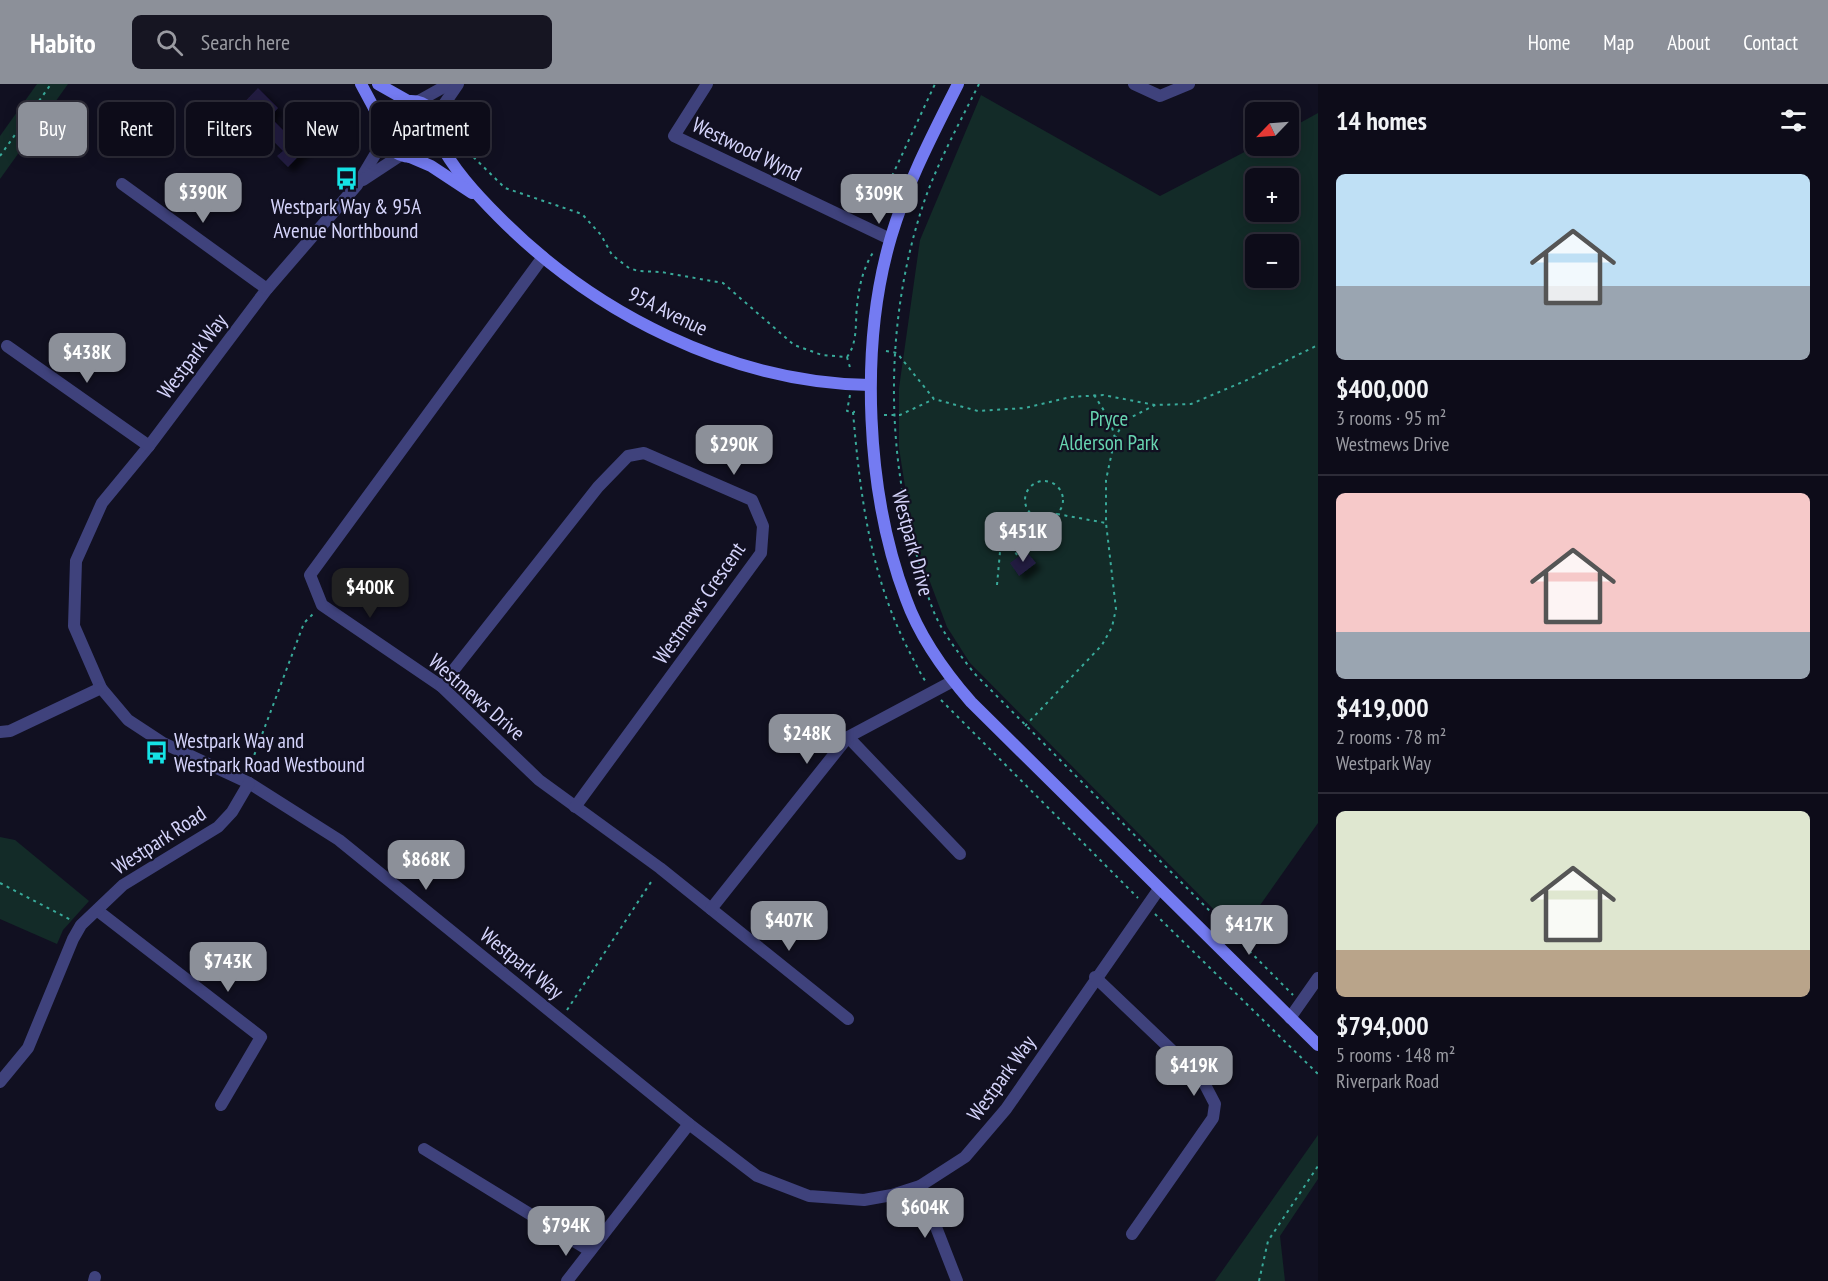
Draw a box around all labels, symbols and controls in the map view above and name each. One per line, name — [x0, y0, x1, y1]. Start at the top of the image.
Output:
search box — [132, 15, 552, 69]
text: Habito — [30, 24, 96, 61]
icon: search — [153, 26, 186, 59]
text: Search here — [201, 28, 290, 56]
text: Home — [1528, 29, 1570, 56]
text: Map — [1603, 29, 1634, 56]
text: About — [1667, 29, 1710, 56]
text: Contact — [1743, 29, 1798, 56]
chip: Buy — [18, 102, 87, 156]
chip: Rent — [99, 102, 174, 156]
chip: Filters — [186, 102, 273, 156]
chip: New — [285, 102, 359, 156]
chip: Apartment — [371, 102, 490, 156]
north arrow — [1245, 102, 1299, 156]
map controls — [1245, 102, 1299, 288]
text: 14 homes — [1336, 104, 1427, 137]
icon: filters — [1777, 104, 1810, 137]
street label: Westwood Wynd — [688, 111, 806, 187]
bus stop icon: Westpark Way & 95A Avenue Northbound — [333, 165, 359, 191]
button: + — [1245, 168, 1299, 222]
pin: $390K — [161, 173, 245, 224]
pin: $309K — [837, 174, 921, 225]
text: $390K — [179, 179, 227, 205]
text: $309K — [855, 180, 903, 206]
place label: Westpark Way & 95A Avenue Northbound — [271, 193, 421, 244]
icon: home — [1519, 213, 1627, 321]
button: − — [1245, 234, 1299, 288]
street label: 95A Avenue — [624, 280, 712, 342]
street label: Westpark Way — [151, 308, 233, 404]
pin: $438K — [45, 333, 129, 384]
text: $438K — [63, 339, 111, 365]
text: $400,000 — [1336, 372, 1429, 405]
park label: Pryce Alderson Park — [1059, 405, 1159, 456]
text: 3 rooms · 95 m² — [1336, 405, 1446, 431]
pin: $290K — [692, 425, 776, 476]
text: $290K — [710, 431, 758, 457]
text: Westmews Drive — [1336, 431, 1450, 457]
street label: Westpark Drive — [886, 487, 940, 599]
pin: $451K — [981, 512, 1065, 563]
text: $451K — [999, 518, 1047, 544]
icon: home — [1519, 532, 1627, 640]
street label: Westmews Crescent — [647, 537, 751, 669]
pin: $400K — [328, 568, 412, 619]
text: $400K — [346, 574, 394, 600]
street label: Westmews Drive — [423, 648, 531, 746]
text: $419,000 — [1336, 691, 1429, 724]
pin: $248K — [765, 714, 849, 765]
text: $248K — [783, 720, 831, 746]
text: 2 rooms · 78 m² — [1336, 724, 1446, 750]
place label: Westpark Way and Westpark Road Westbound — [174, 727, 365, 778]
bus stop icon: Westpark Way and Westpark Road Westbound — [143, 739, 169, 765]
text: Westpark Way — [1336, 750, 1431, 776]
street label: Westpark Road — [107, 800, 211, 880]
pin: $868K — [384, 840, 468, 891]
text: $868K — [402, 846, 450, 872]
icon: home — [1519, 850, 1627, 958]
pin: $407K — [747, 901, 831, 952]
pin: $417K — [1207, 905, 1291, 956]
text: $407K — [765, 907, 813, 933]
text: $417K — [1225, 911, 1273, 937]
street label: Westpark Way — [475, 921, 569, 1005]
pin: $743K — [186, 942, 270, 993]
text: $743K — [204, 948, 252, 974]
text: $794,000 — [1336, 1009, 1429, 1042]
street label: Westpark Way — [961, 1030, 1041, 1126]
text: 5 rooms · 148 m² — [1336, 1042, 1455, 1068]
pin: $419K — [1152, 1046, 1236, 1097]
text: $419K — [1170, 1052, 1218, 1078]
text: Riverpark Road — [1336, 1068, 1439, 1094]
pin: $604K — [883, 1188, 967, 1239]
text: $604K — [901, 1194, 949, 1220]
pin: $794K — [524, 1206, 608, 1257]
text: $794K — [542, 1212, 590, 1238]

